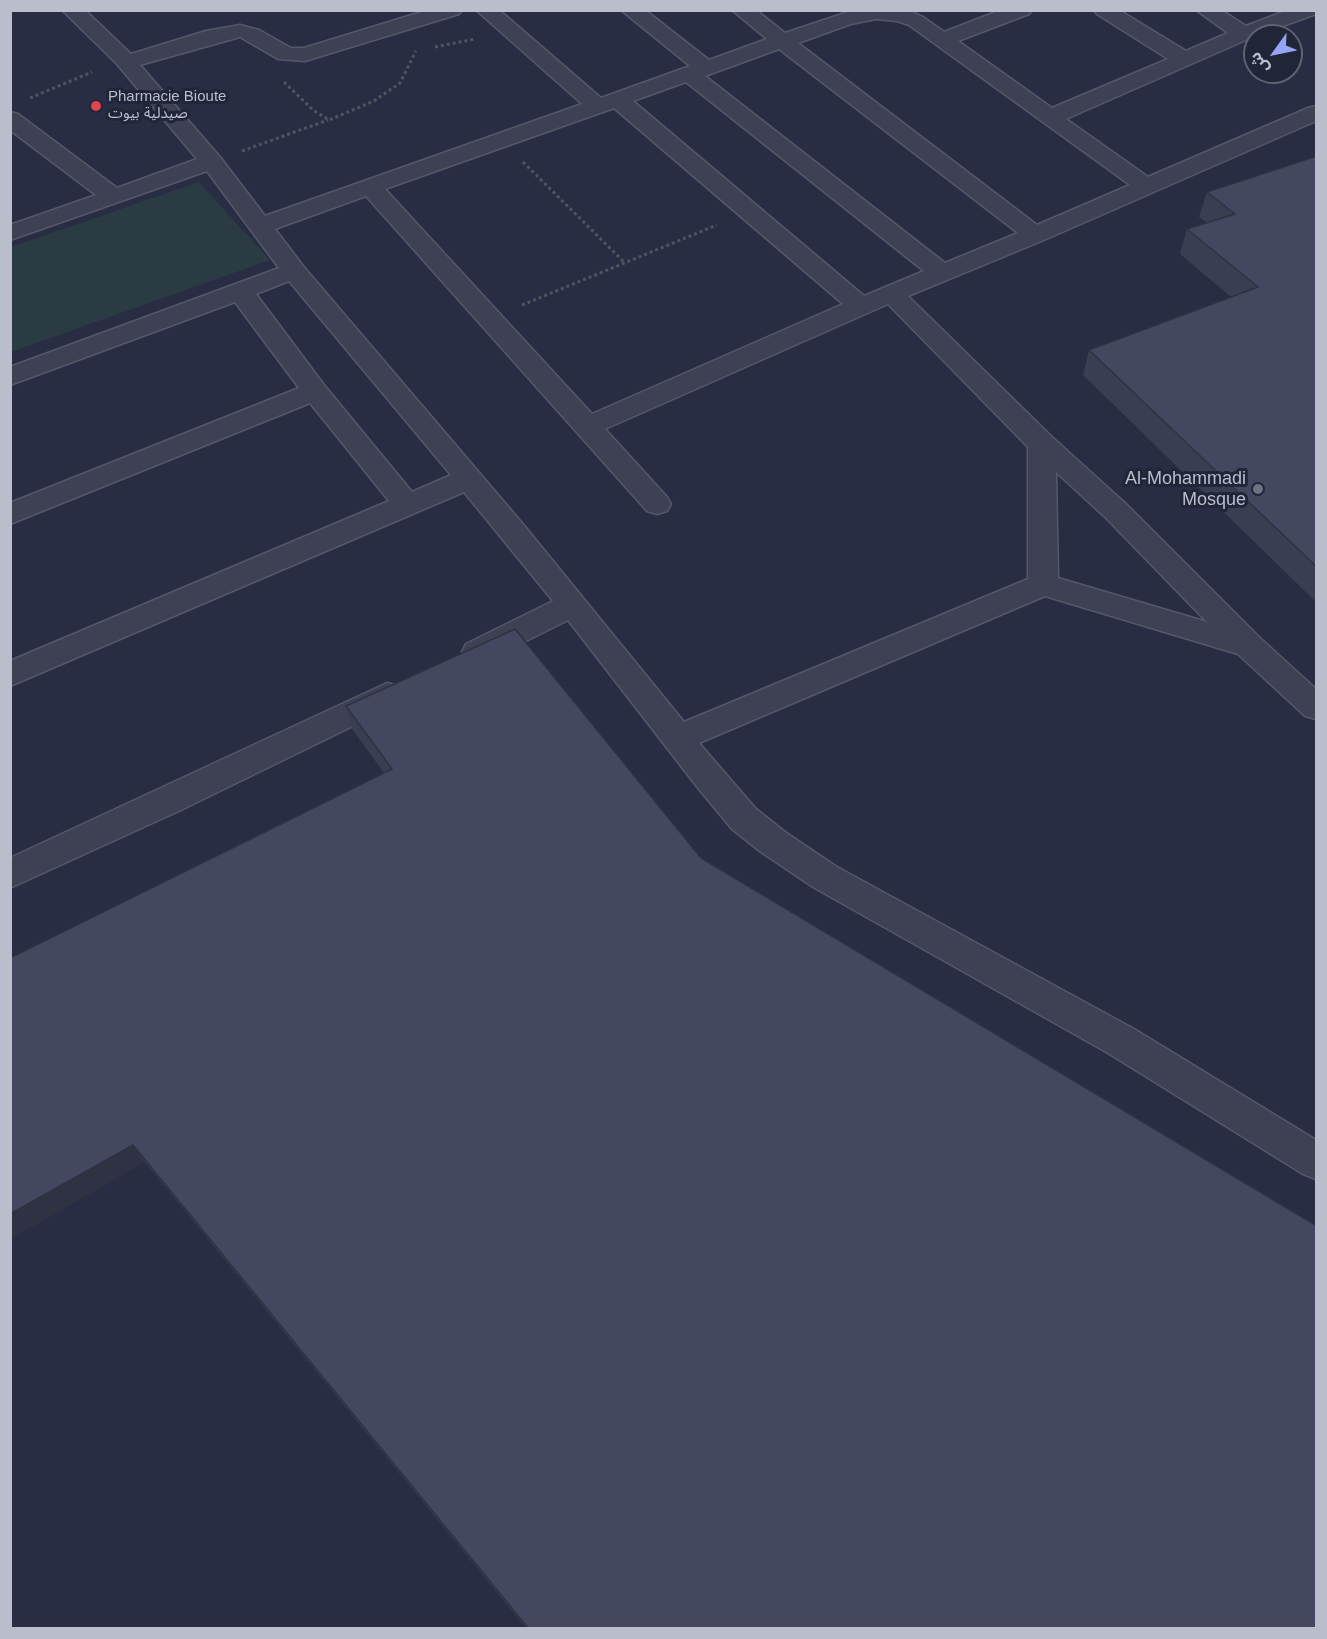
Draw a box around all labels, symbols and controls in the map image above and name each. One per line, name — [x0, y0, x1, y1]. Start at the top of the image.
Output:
north arrow — [1243, 24, 1303, 84]
text: ش — [1246, 49, 1272, 77]
place label: Pharmacie Bioute صيدلية بيوت — [108, 88, 226, 123]
marker: Pharmacie Bioute صيدلية بيوت — [89, 99, 103, 113]
place label: Al-Mohammadi Mosque — [1125, 468, 1246, 510]
marker: Al-Mohammadi Mosque — [1251, 482, 1265, 496]

